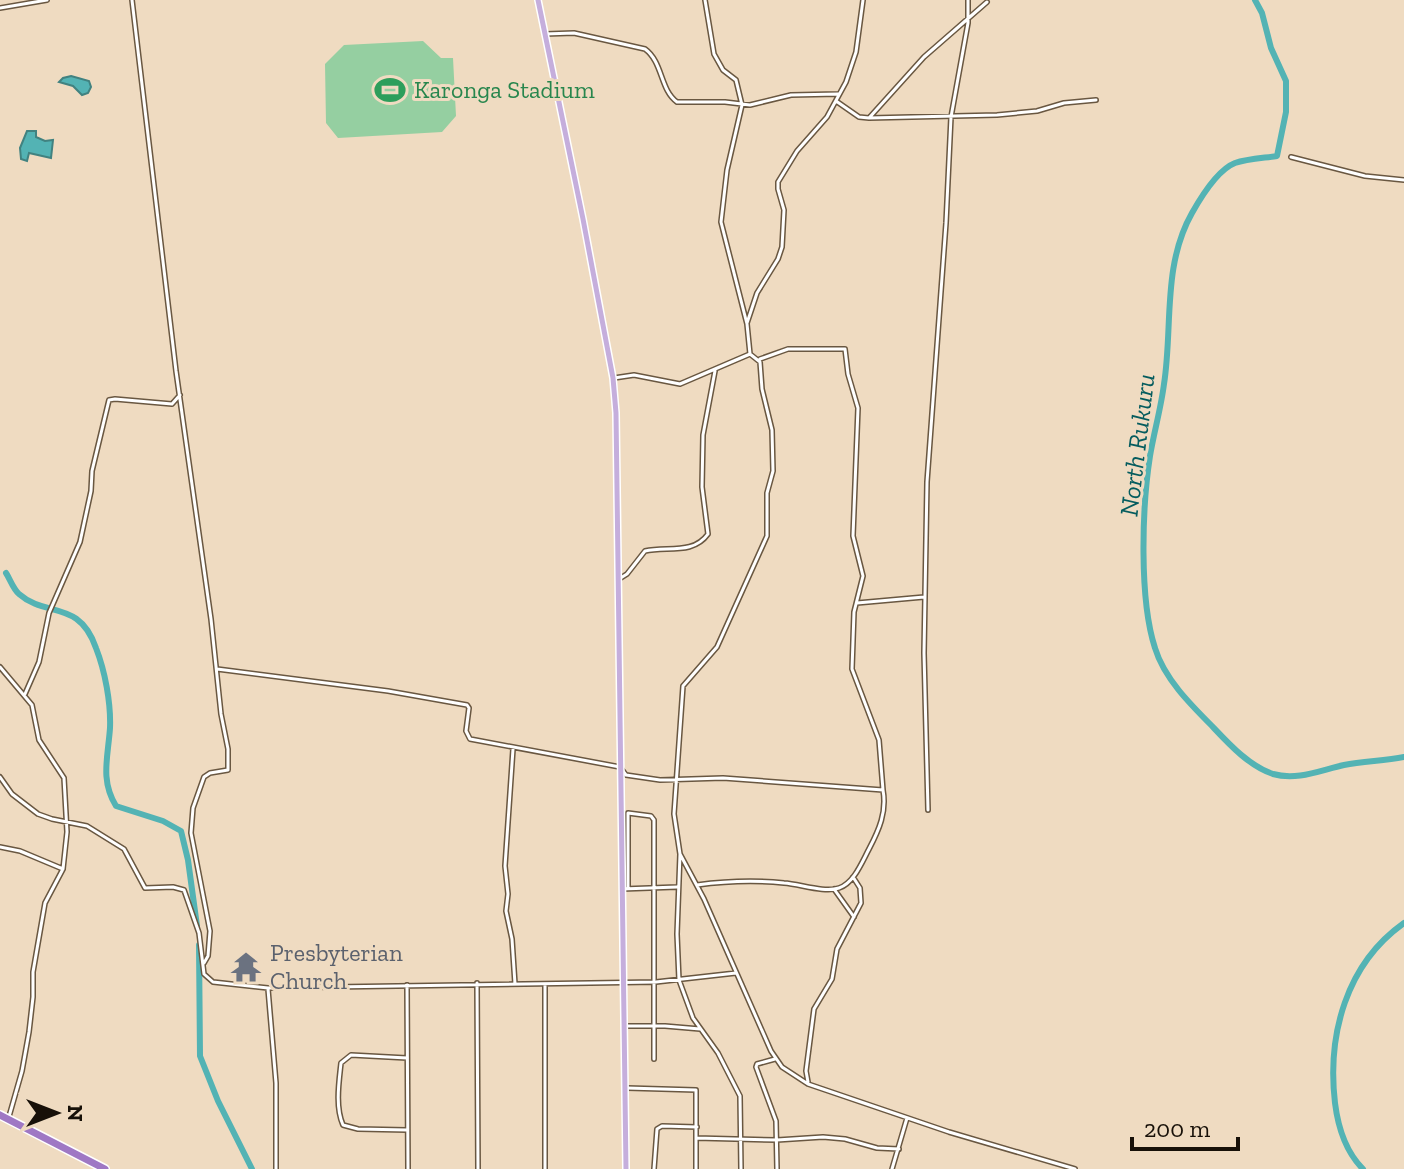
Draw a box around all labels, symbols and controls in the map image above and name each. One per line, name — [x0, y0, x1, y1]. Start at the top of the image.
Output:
sports icon: Karonga Stadium — [373, 73, 407, 107]
place label: Karonga Stadium — [414, 75, 595, 104]
water label: North Rukuru — [1112, 372, 1162, 518]
place label: Presbyterian Church — [270, 938, 403, 995]
temple icon: Presbyterian Church — [229, 950, 263, 984]
north arrow — [16, 1073, 96, 1153]
scale bar — [1132, 1101, 1238, 1151]
text: N — [62, 1105, 89, 1122]
text: 200 m — [1144, 1114, 1210, 1143]

